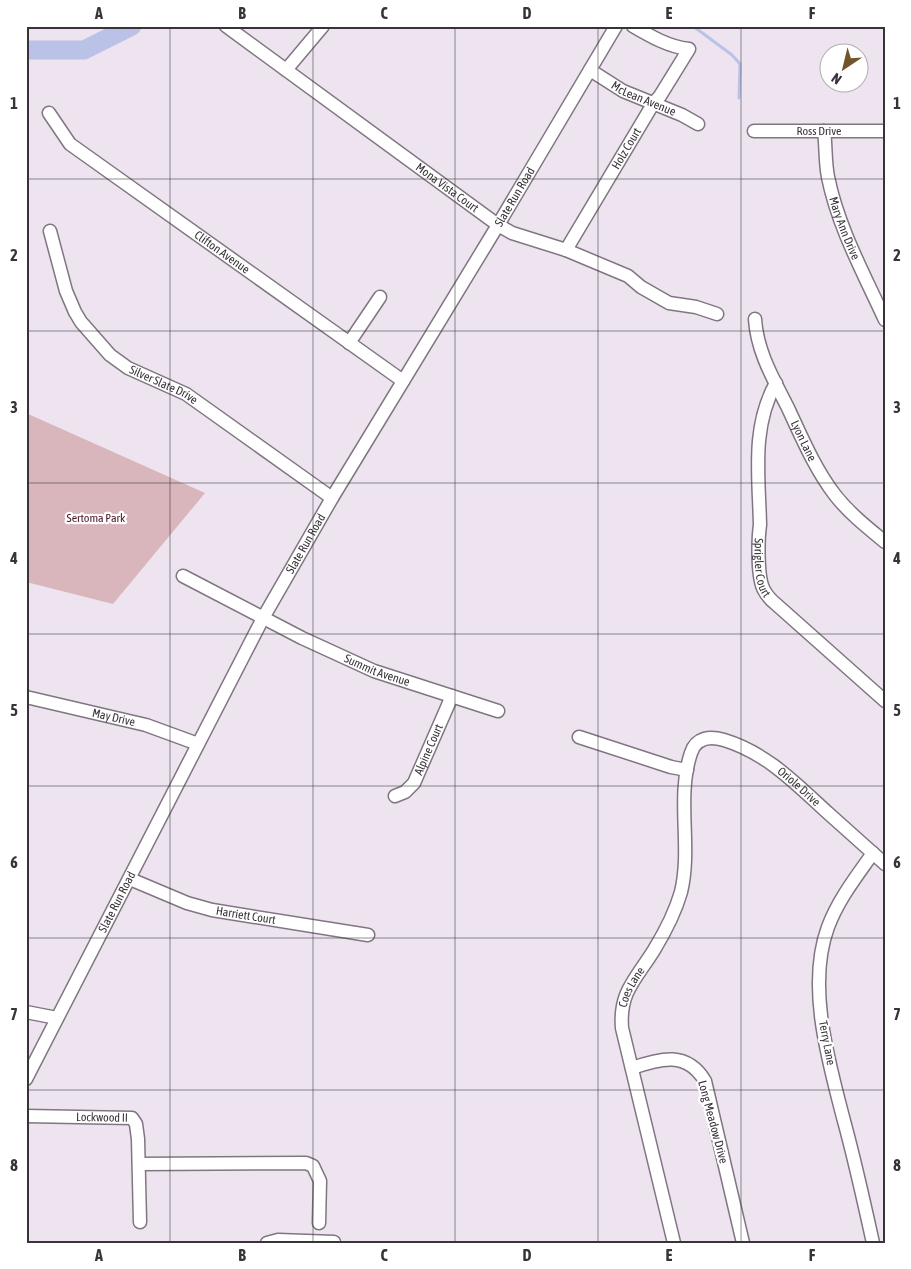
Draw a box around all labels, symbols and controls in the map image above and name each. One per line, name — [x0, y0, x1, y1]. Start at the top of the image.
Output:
text: A — [94, 4, 103, 22]
text: B — [238, 4, 246, 22]
text: C — [380, 4, 388, 22]
text: D — [523, 4, 532, 22]
text: E — [666, 4, 673, 22]
text: F — [809, 4, 816, 22]
north arrow — [818, 42, 868, 92]
text: N — [829, 70, 845, 88]
street label: McLean Avenue — [609, 78, 678, 119]
text: 1 — [10, 94, 18, 112]
text: 1 — [893, 94, 901, 112]
street label: Ross Drive — [796, 124, 842, 138]
street label: Holz Court — [609, 125, 644, 172]
street label: Mona Vista Court — [413, 160, 482, 216]
street label: Slate Run Road — [492, 165, 538, 229]
street label: Mary Ann Drive — [826, 195, 863, 262]
street label: Clifton Avenue — [192, 228, 252, 277]
text: 2 — [10, 246, 18, 264]
text: 2 — [893, 246, 901, 264]
street label: Silver Slate Drive — [127, 363, 200, 407]
text: 3 — [10, 398, 18, 416]
text: 3 — [893, 398, 901, 416]
street label: Lyon Lane — [788, 418, 819, 464]
park label: Sertoma Park — [67, 511, 126, 525]
street label: Slate Run Road — [283, 511, 328, 576]
street label: Sprigler Court — [752, 538, 774, 601]
text: 4 — [9, 549, 18, 567]
text: 4 — [892, 549, 901, 567]
street label: Summit Avenue — [342, 651, 412, 689]
text: 5 — [10, 701, 18, 719]
text: 5 — [893, 701, 901, 719]
street label: May Drive — [91, 706, 136, 729]
street label: Alpine Court — [411, 721, 446, 777]
street label: Oriole Drive — [775, 764, 823, 809]
text: 6 — [10, 853, 18, 871]
text: 6 — [893, 853, 901, 871]
street label: Slate Run Road — [96, 869, 138, 935]
street label: Harriett Court — [215, 904, 277, 927]
street label: Coes Lane — [616, 964, 648, 1009]
text: 7 — [10, 1005, 18, 1023]
text: 7 — [893, 1005, 901, 1023]
street label: Terry Lane — [816, 1019, 838, 1067]
street label: Long Meadow Drive — [695, 1079, 731, 1165]
street label: Lockwood II — [76, 1110, 128, 1125]
text: 8 — [10, 1156, 18, 1174]
text: 8 — [893, 1156, 901, 1174]
text: A — [94, 1246, 103, 1264]
text: B — [238, 1246, 246, 1264]
text: C — [380, 1246, 388, 1264]
text: D — [523, 1246, 532, 1264]
text: E — [666, 1246, 673, 1264]
text: F — [809, 1246, 816, 1264]

